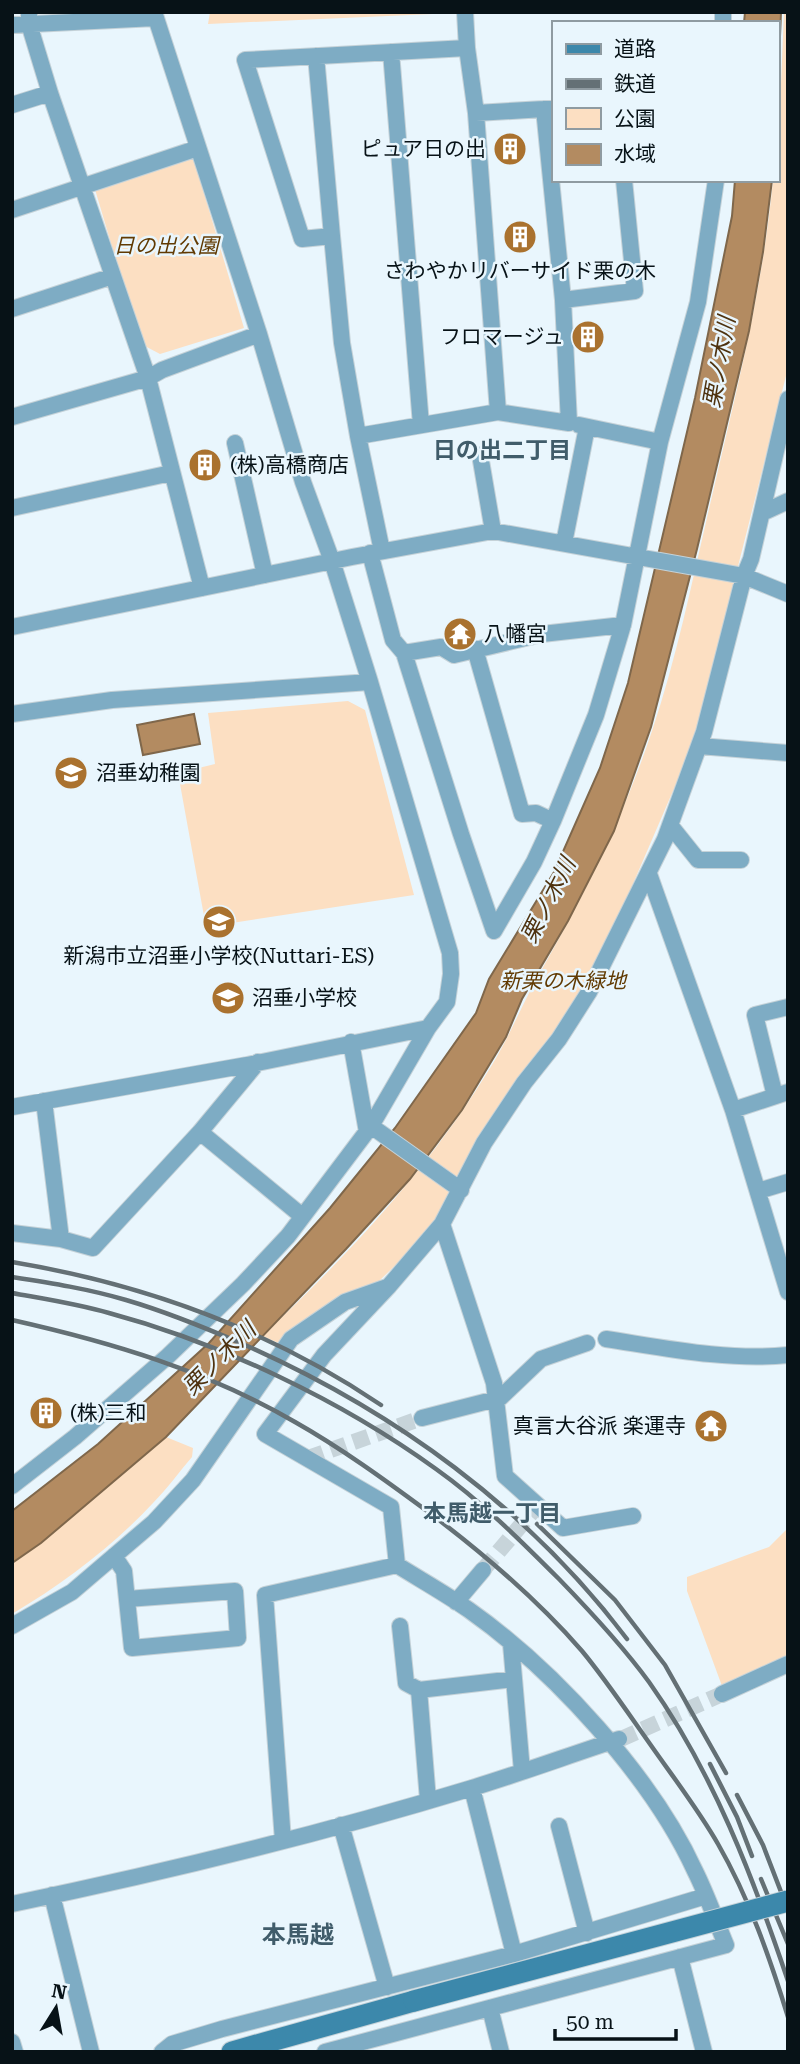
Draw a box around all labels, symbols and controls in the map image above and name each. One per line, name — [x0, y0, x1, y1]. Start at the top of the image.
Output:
legend — [552, 21, 779, 182]
text: 道路 — [614, 37, 656, 61]
text: 鉄道 — [614, 72, 656, 96]
text: 公園 — [614, 107, 656, 131]
building icon: ピュア日の出 — [491, 130, 529, 168]
place label: ピュア日の出 — [360, 137, 486, 161]
text: 水域 — [614, 142, 656, 166]
building icon: さわやかリバーサイド栗の木 — [501, 218, 539, 256]
park label: 日の出公園 — [114, 234, 221, 258]
place label: さわやかリバーサイド栗の木 — [384, 259, 656, 283]
water label: 栗ノ木川 — [698, 311, 741, 410]
building icon: フロマージュ — [569, 318, 607, 356]
place label: フロマージュ — [440, 325, 564, 349]
district label: 日の出二丁目 — [433, 437, 571, 464]
building icon: (株)高橋商店 — [186, 446, 224, 484]
place label: (株)高橋商店 — [230, 453, 349, 477]
temple icon: 八幡宮 — [441, 615, 479, 653]
place label: 八幡宮 — [484, 622, 547, 646]
school or university icon: 沼垂幼稚園 — [52, 754, 90, 792]
place label: 沼垂幼稚園 — [96, 761, 201, 785]
water label: 栗ノ木川 — [516, 850, 583, 947]
school or university icon: 新潟市立沼垂小学校(Nuttari-ES) — [200, 903, 238, 941]
place label: 新潟市立沼垂小学校(Nuttari-ES) — [64, 944, 374, 968]
park label: 新栗の木緑地 — [500, 969, 628, 993]
school or university icon: 沼垂小学校 — [209, 979, 247, 1017]
place label: 沼垂小学校 — [252, 986, 357, 1010]
water label: 栗ノ木川 — [177, 1314, 264, 1400]
building icon: (株)三和 — [27, 1394, 65, 1432]
place label: (株)三和 — [70, 1401, 147, 1425]
temple icon: 真言大谷派 楽運寺 — [692, 1407, 730, 1445]
place label: 真言大谷派 楽運寺 — [513, 1414, 686, 1438]
district label: 本馬越一丁目 — [423, 1500, 561, 1527]
district label: 本馬越 — [262, 1921, 334, 1949]
north arrow — [21, 1973, 91, 2043]
text: N — [50, 1979, 69, 2005]
scale bar — [555, 1997, 676, 2041]
text: 50 m — [566, 2010, 614, 2034]

